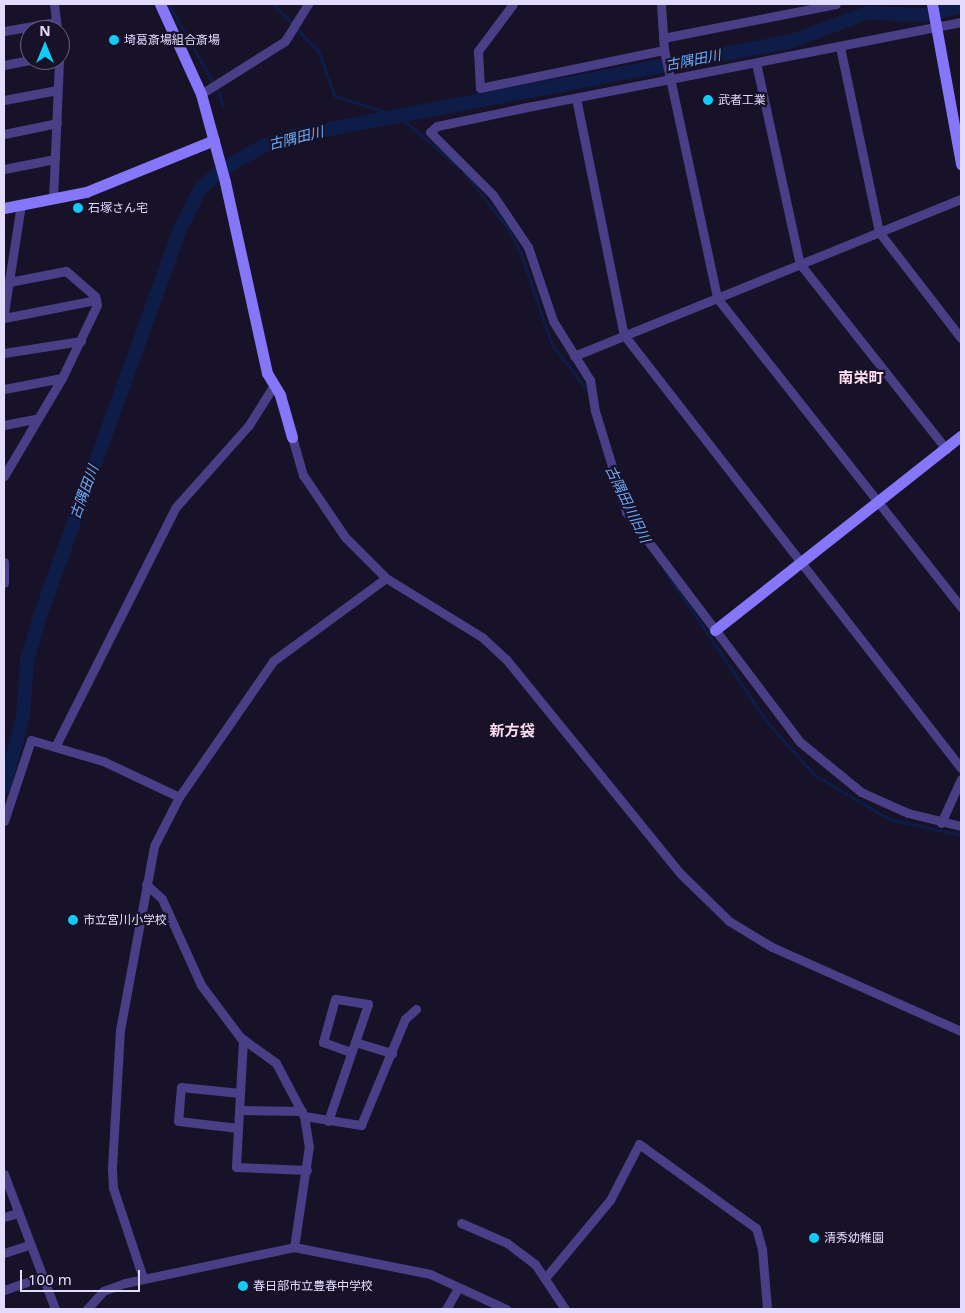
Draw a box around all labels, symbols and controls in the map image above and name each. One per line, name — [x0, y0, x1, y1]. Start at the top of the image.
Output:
north arrow — [20, 20, 70, 70]
text: N — [39, 21, 51, 40]
place label: 埼葛斎場組合斎場 — [124, 33, 220, 47]
marker: 埼葛斎場組合斎場 — [108, 34, 120, 46]
water label: 古隅田川 — [664, 46, 722, 74]
place label: 武者工業 — [718, 93, 766, 107]
marker: 武者工業 — [702, 94, 714, 106]
water label: 古隅田川 — [267, 123, 325, 153]
place label: 石塚さん宅 — [88, 201, 148, 215]
marker: 石塚さん宅 — [72, 202, 84, 214]
district label: 南栄町 — [839, 369, 883, 387]
water label: 古隅田川 — [67, 463, 101, 521]
water label: 古隅田川旧川 — [602, 463, 654, 545]
district label: 新方袋 — [490, 722, 534, 740]
place label: 市立宮川小学校 — [83, 913, 167, 927]
marker: 市立宮川小学校 — [67, 914, 79, 926]
place label: 清秀幼稚園 — [824, 1231, 884, 1245]
marker: 清秀幼稚園 — [808, 1232, 820, 1244]
scale bar — [22, 1260, 142, 1292]
text: 100 m — [28, 1269, 72, 1289]
place label: 春日部市立豊春中学校 — [253, 1279, 373, 1293]
marker: 春日部市立豊春中学校 — [237, 1280, 249, 1292]

